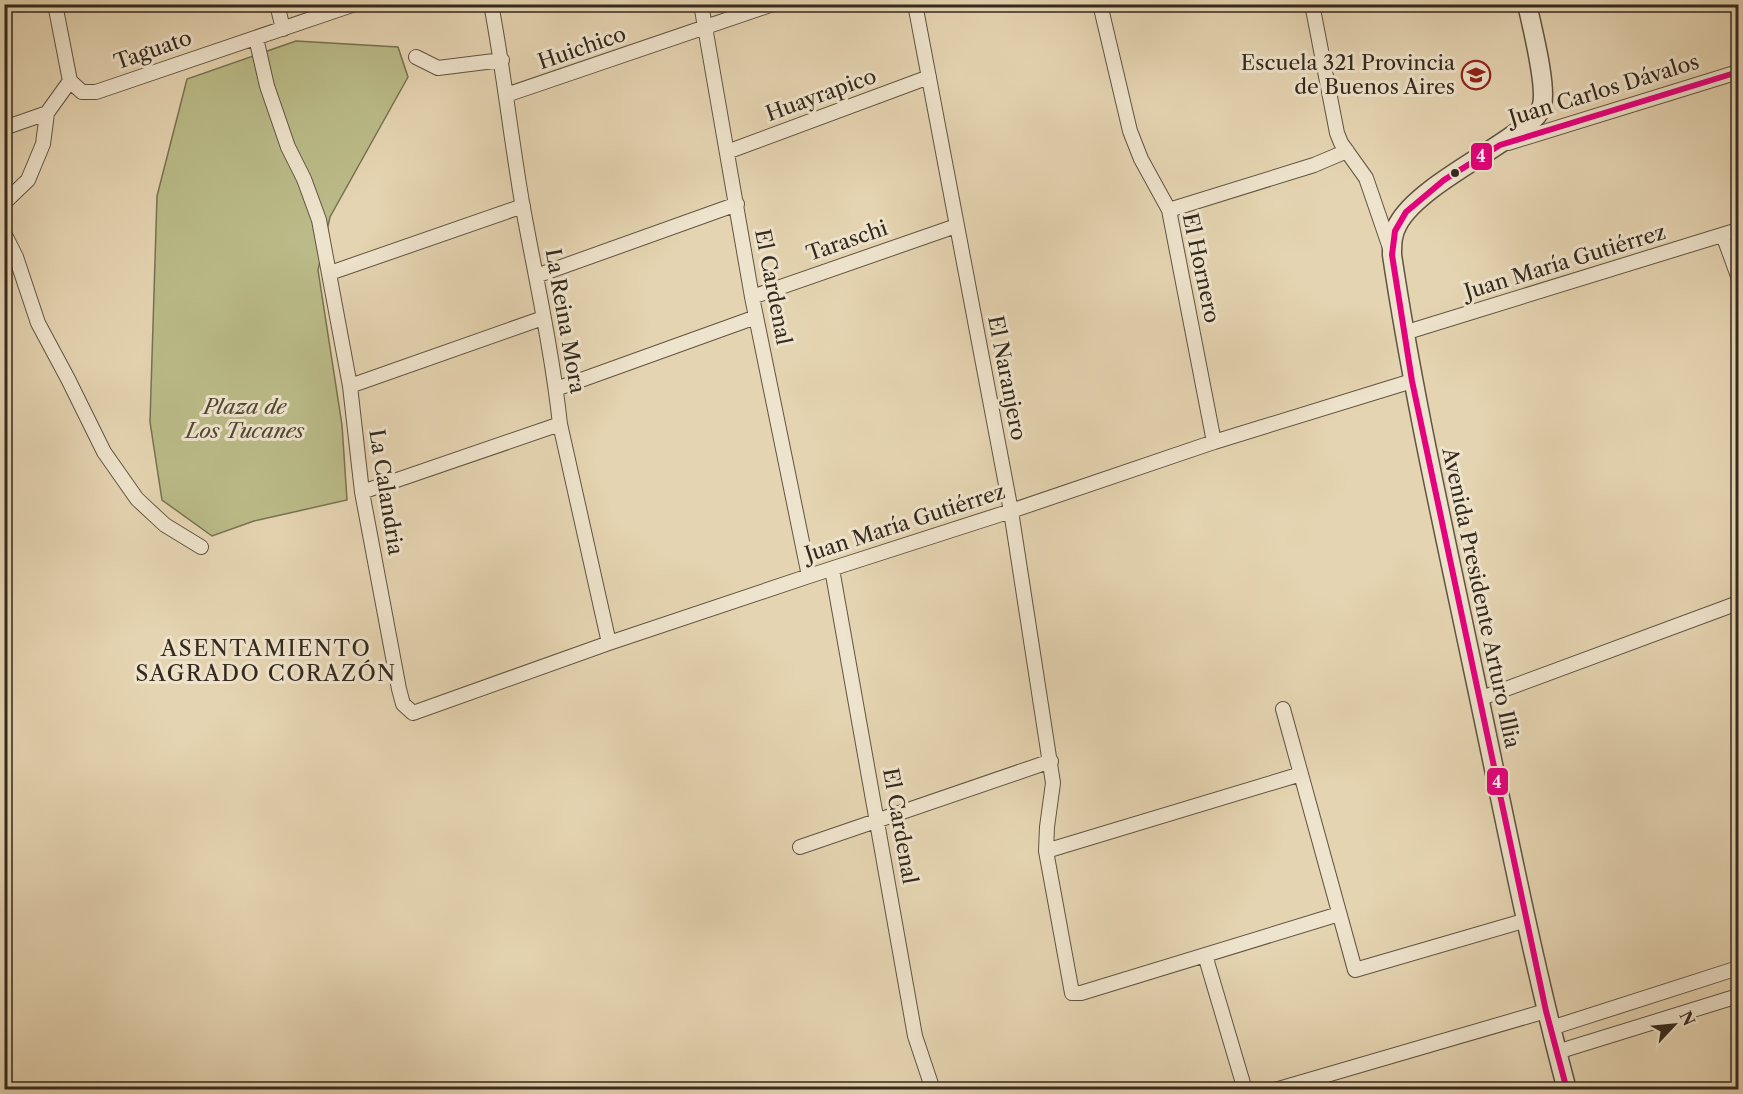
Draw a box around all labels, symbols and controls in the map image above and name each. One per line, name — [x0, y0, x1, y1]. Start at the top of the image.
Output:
street label: Huichico — [535, 21, 629, 74]
street label: Taguato — [111, 25, 195, 74]
street label: Juan Carlos Dávalos — [1503, 49, 1702, 131]
place label: Escuela 321 Provincia de Buenos Aires — [1241, 50, 1456, 99]
school or university icon: Escuela 321 Provincia de Buenos Aires — [1460, 59, 1492, 91]
street label: Huayrapico — [762, 63, 880, 126]
line badge: 4 — [1470, 142, 1493, 171]
text: 4 — [1476, 146, 1486, 166]
unlabelled marker — [1449, 167, 1461, 179]
street label: El Hornero — [1178, 211, 1225, 325]
street label: Taraschi — [803, 215, 891, 266]
street label: Juan María Gutiérrez — [1458, 219, 1669, 305]
street label: El Cardenal — [750, 227, 797, 347]
street label: La Reina Mora — [540, 247, 591, 396]
street label: El Naranjero — [983, 314, 1032, 442]
park label: Plaza de Los Tucanes — [183, 394, 305, 443]
street label: La Calandria — [364, 427, 409, 558]
street label: Avenida Presidente Arturo Illia — [1437, 444, 1526, 751]
street label: Juan María Gutiérrez — [799, 478, 1008, 568]
district label: ASENTAMIENTO SAGRADO CORAZÓN — [135, 635, 397, 687]
street label: El Cardenal — [878, 766, 923, 886]
line badge: 4 — [1486, 767, 1509, 796]
text: 4 — [1492, 772, 1502, 792]
north arrow — [1644, 995, 1704, 1055]
text: N — [1675, 1008, 1700, 1029]

